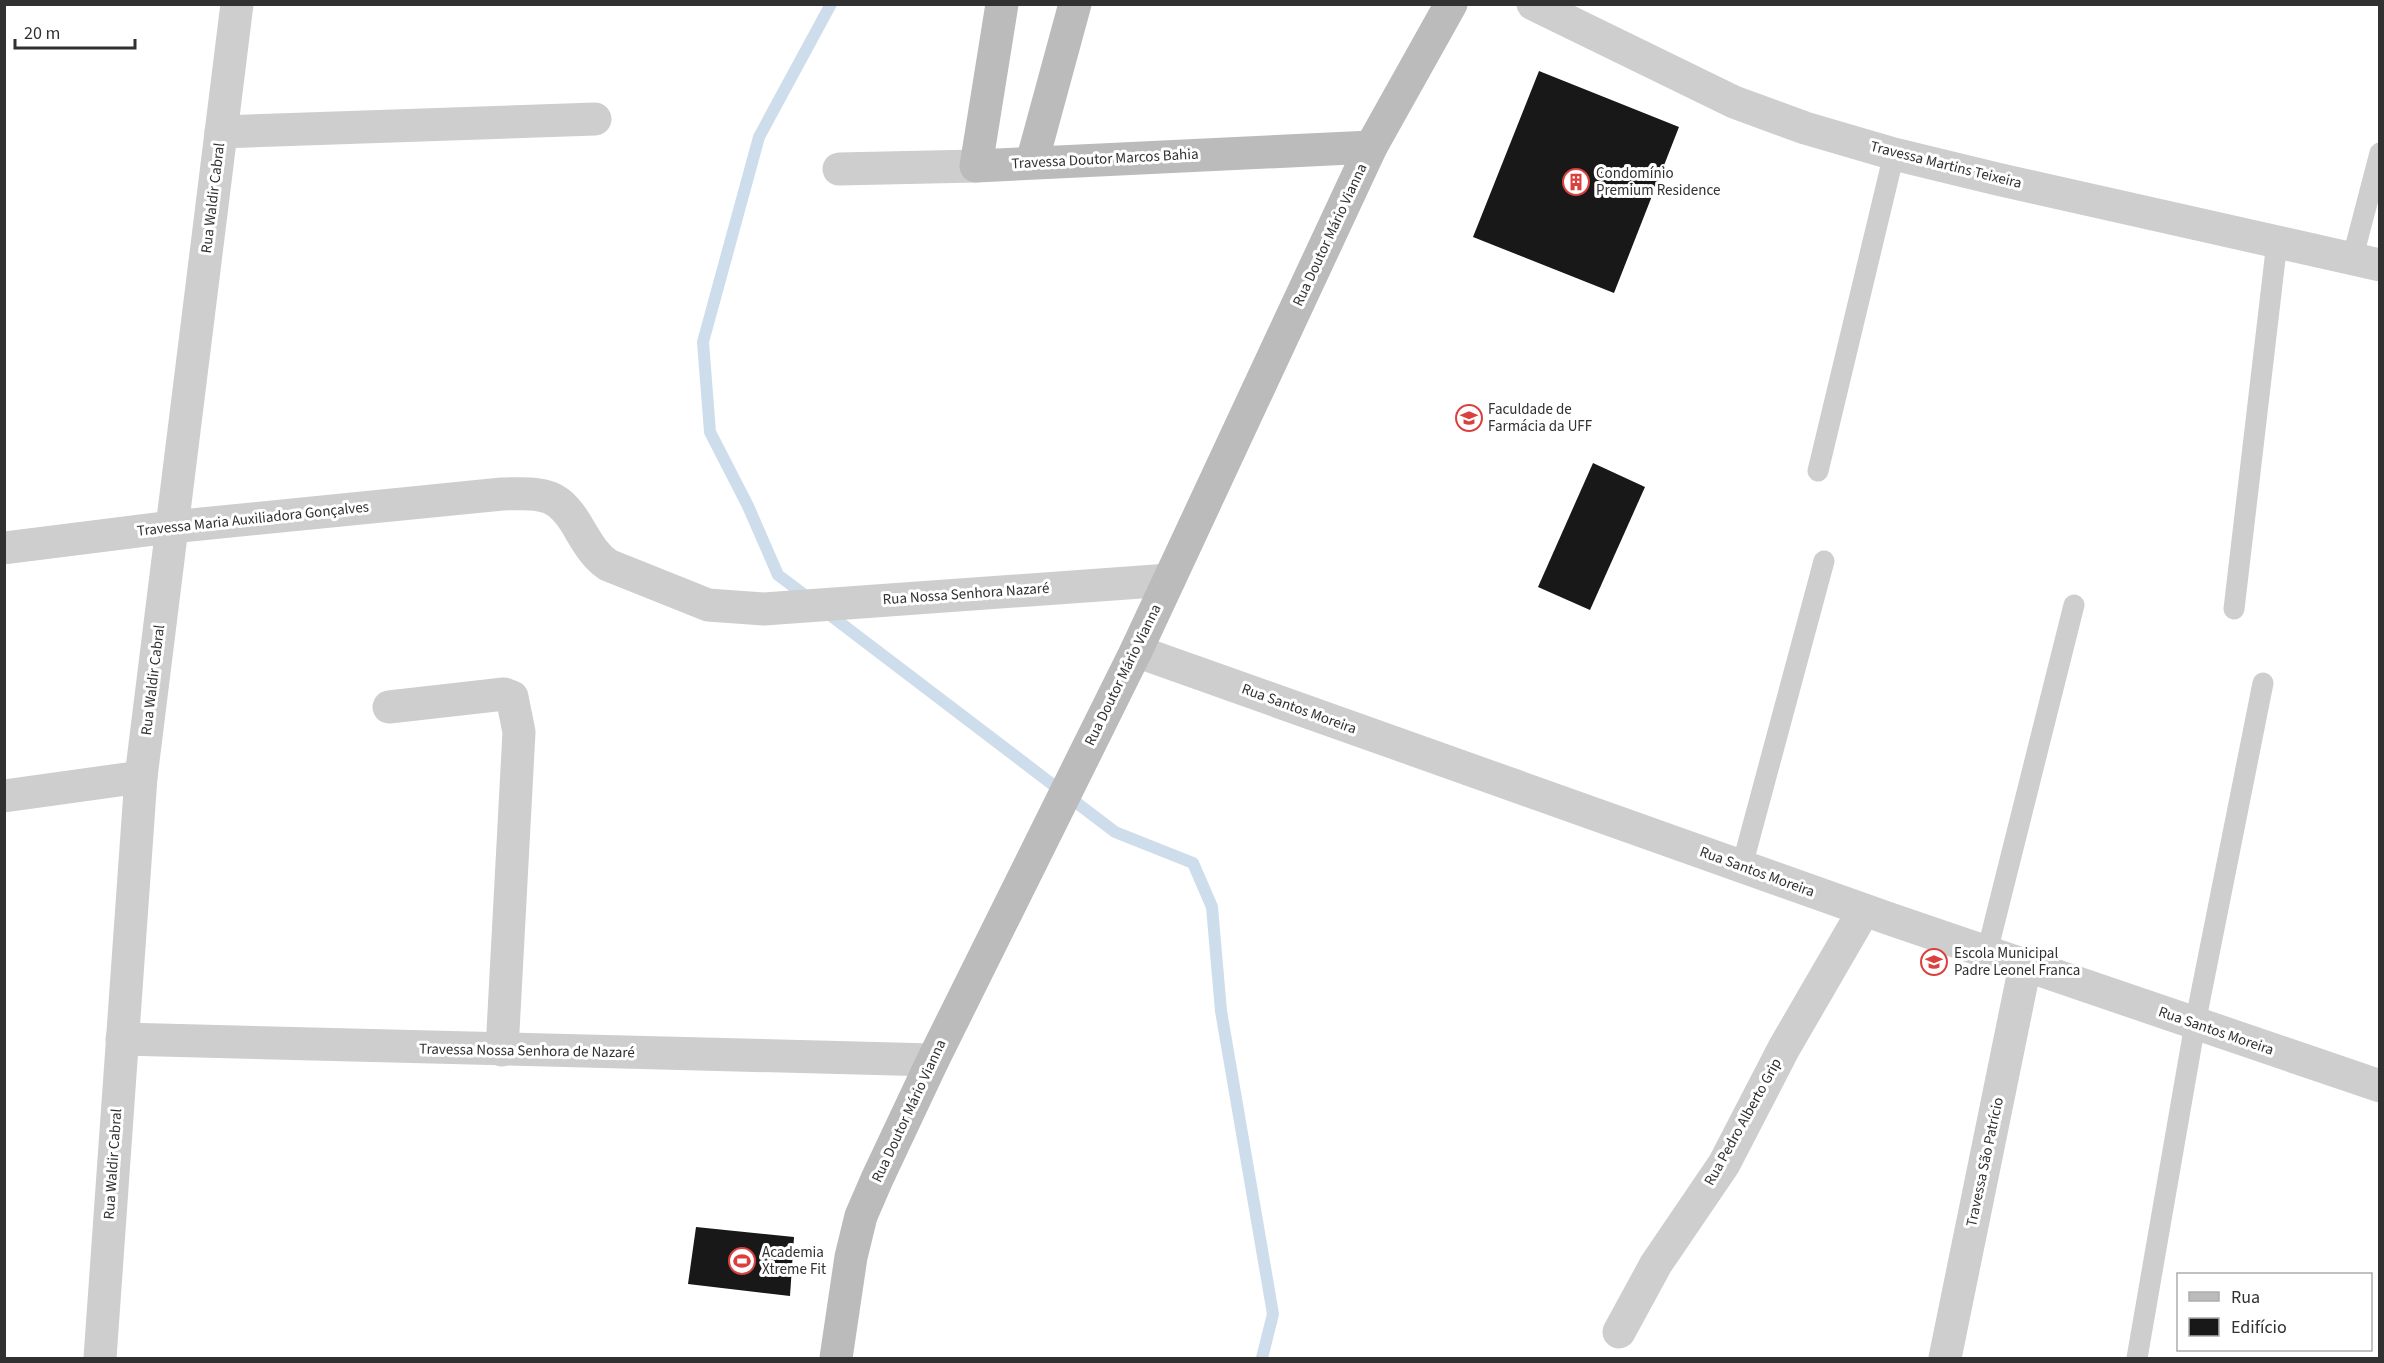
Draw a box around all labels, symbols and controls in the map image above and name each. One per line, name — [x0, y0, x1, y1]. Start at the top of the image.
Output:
scale bar — [15, 12, 135, 50]
text: 20 m — [24, 21, 60, 46]
street label: Travessa Martins Teixeira — [1868, 136, 2024, 194]
street label: Rua Waldir Cabral — [196, 141, 230, 254]
street label: Travessa Doutor Marcos Bahia — [1011, 144, 1199, 174]
street label: Rua Doutor Mário Vianna — [1288, 160, 1372, 310]
place label: Condomínio Premium Residence — [1596, 163, 1720, 201]
building icon: Condomínio Premium Residence — [1561, 167, 1591, 197]
place label: Faculdade de Farmácia da UFF — [1488, 399, 1593, 437]
school or university icon: Faculdade de Farmácia da UFF — [1454, 403, 1484, 433]
street label: Travessa Maria Auxiliadora Gonçalves — [136, 496, 370, 542]
street label: Rua Nossa Senhora Nazaré — [882, 578, 1050, 610]
street label: Rua Doutor Mário Vianna — [1079, 601, 1167, 749]
street label: Rua Waldir Cabral — [136, 623, 170, 736]
street label: Rua Santos Moreira — [1239, 678, 1359, 740]
street label: Rua Santos Moreira — [1697, 841, 1817, 903]
place label: Escola Municipal Padre Leonel Franca — [1954, 943, 2080, 981]
school or university icon: Escola Municipal Padre Leonel Franca — [1919, 947, 1949, 977]
street label: Rua Santos Moreira — [2155, 1001, 2277, 1061]
street label: Rua Doutor Mário Vianna — [867, 1036, 951, 1186]
street label: Travessa Nossa Senhora de Nazaré — [419, 1039, 635, 1063]
street label: Rua Pedro Alberto Grip — [1699, 1054, 1787, 1190]
street label: Travessa São Patrício — [1961, 1095, 2009, 1229]
street label: Rua Waldir Cabral — [99, 1108, 127, 1220]
place label: Academia Xtreme Fit — [762, 1242, 826, 1280]
sports icon: Academia Xtreme Fit — [727, 1246, 757, 1276]
legend — [2177, 1273, 2372, 1351]
text: Rua — [2231, 1285, 2260, 1310]
text: Edifício — [2231, 1315, 2287, 1340]

